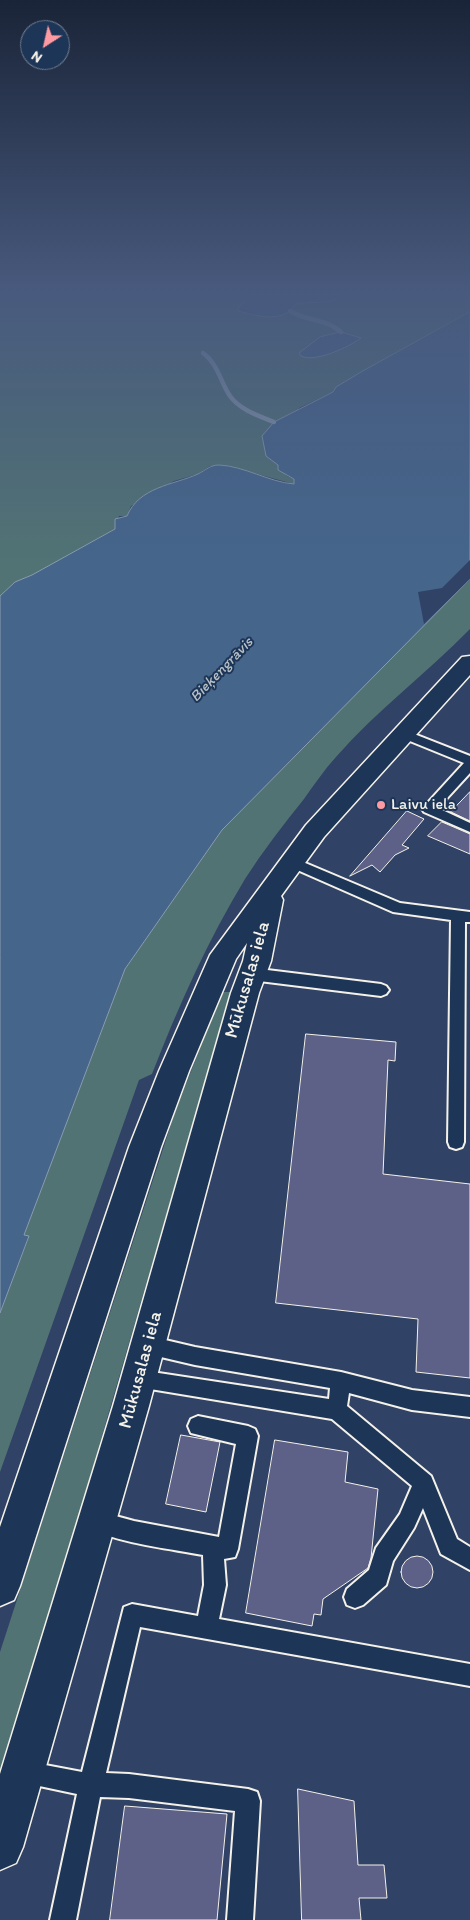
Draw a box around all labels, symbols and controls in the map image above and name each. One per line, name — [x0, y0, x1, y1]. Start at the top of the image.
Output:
north arrow — [20, 20, 70, 70]
text: N — [28, 47, 45, 67]
water label: Bieķengrāvis — [187, 634, 257, 706]
place label: Laivu iela — [391, 795, 456, 815]
marker: Laivu iela — [375, 799, 387, 811]
street label: Mūkusalas iela — [220, 919, 276, 1041]
street label: Mūkusalas iela — [114, 1309, 168, 1431]

